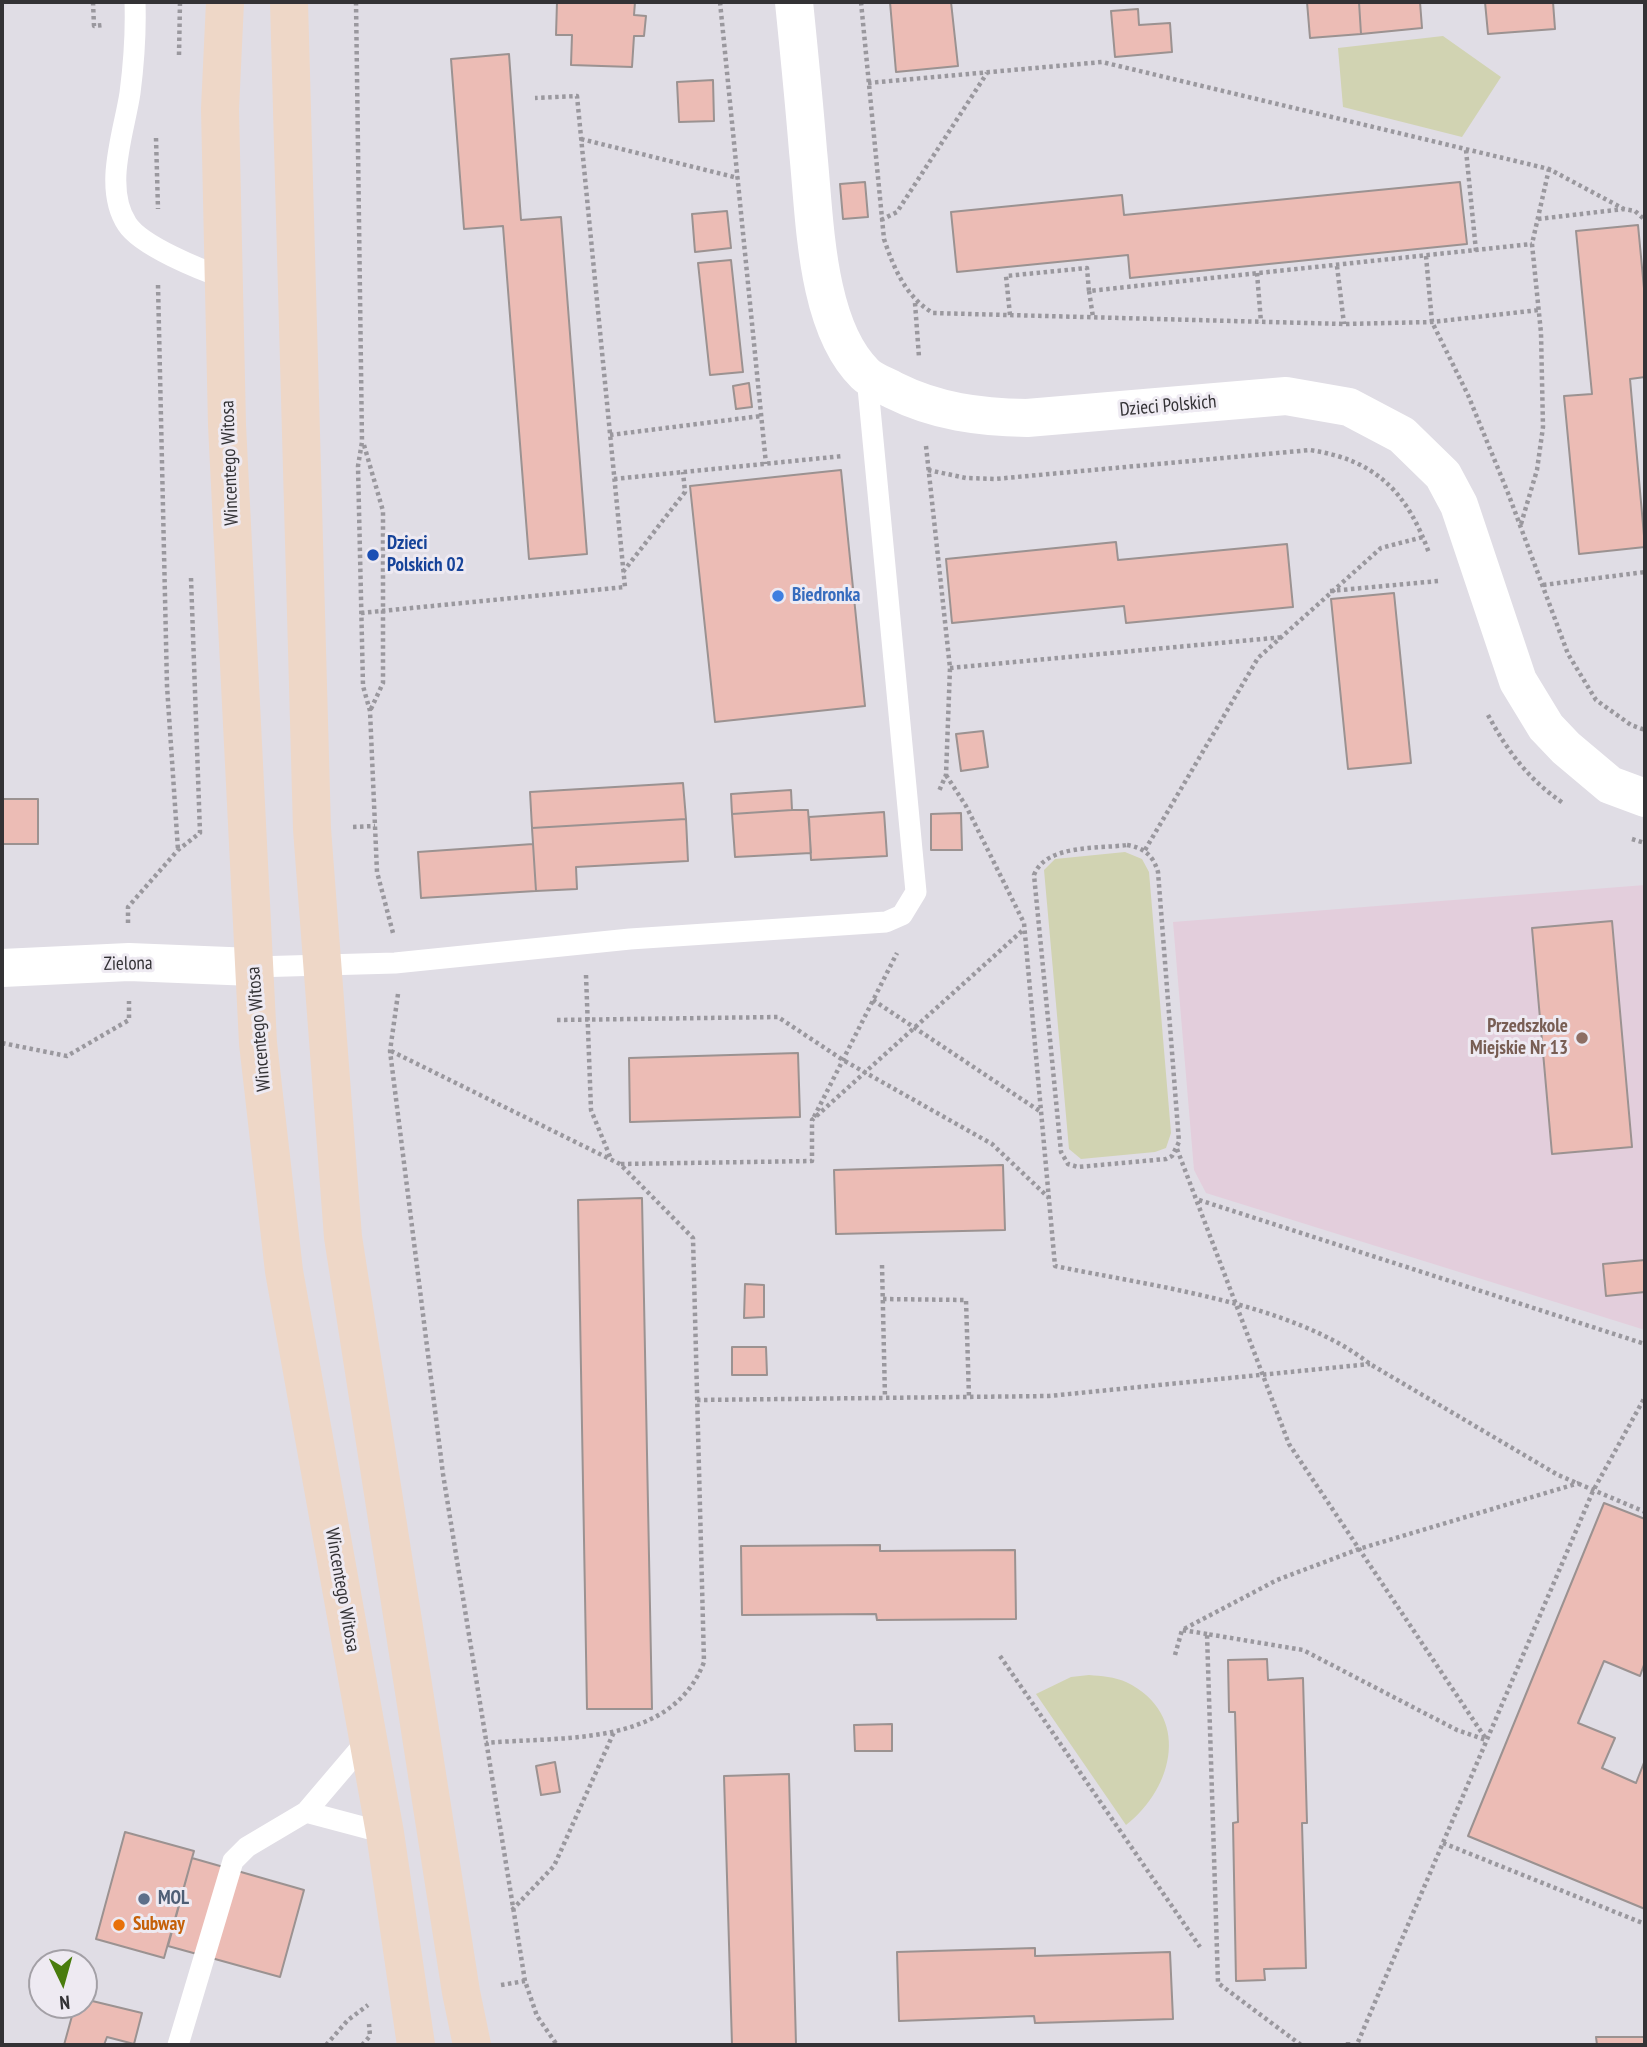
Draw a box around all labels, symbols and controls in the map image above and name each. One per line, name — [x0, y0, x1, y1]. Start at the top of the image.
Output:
street label: Dzieci Polskich — [1119, 390, 1217, 422]
street label: Wincentego Witosa — [216, 400, 244, 526]
place label: Dzieci Polskich 02 — [387, 533, 465, 577]
marker: Dzieci Polskich 02 — [365, 547, 381, 563]
place label: Biedronka — [792, 585, 860, 607]
marker: Biedronka — [770, 588, 786, 604]
street label: Zielona — [103, 952, 153, 976]
street label: Wincentego Witosa — [242, 966, 276, 1092]
place label: Przedszkole Miejskie Nr 13 — [1470, 1016, 1568, 1060]
marker: Przedszkole Miejskie Nr 13 — [1574, 1030, 1590, 1046]
street label: Wincentego Witosa — [320, 1526, 364, 1654]
place label: MOL — [158, 1888, 189, 1910]
marker: MOL — [136, 1891, 152, 1907]
place label: Subway — [133, 1914, 185, 1936]
marker: Subway — [111, 1917, 127, 1933]
north arrow — [28, 1949, 98, 2019]
text: N — [59, 1991, 71, 2015]

